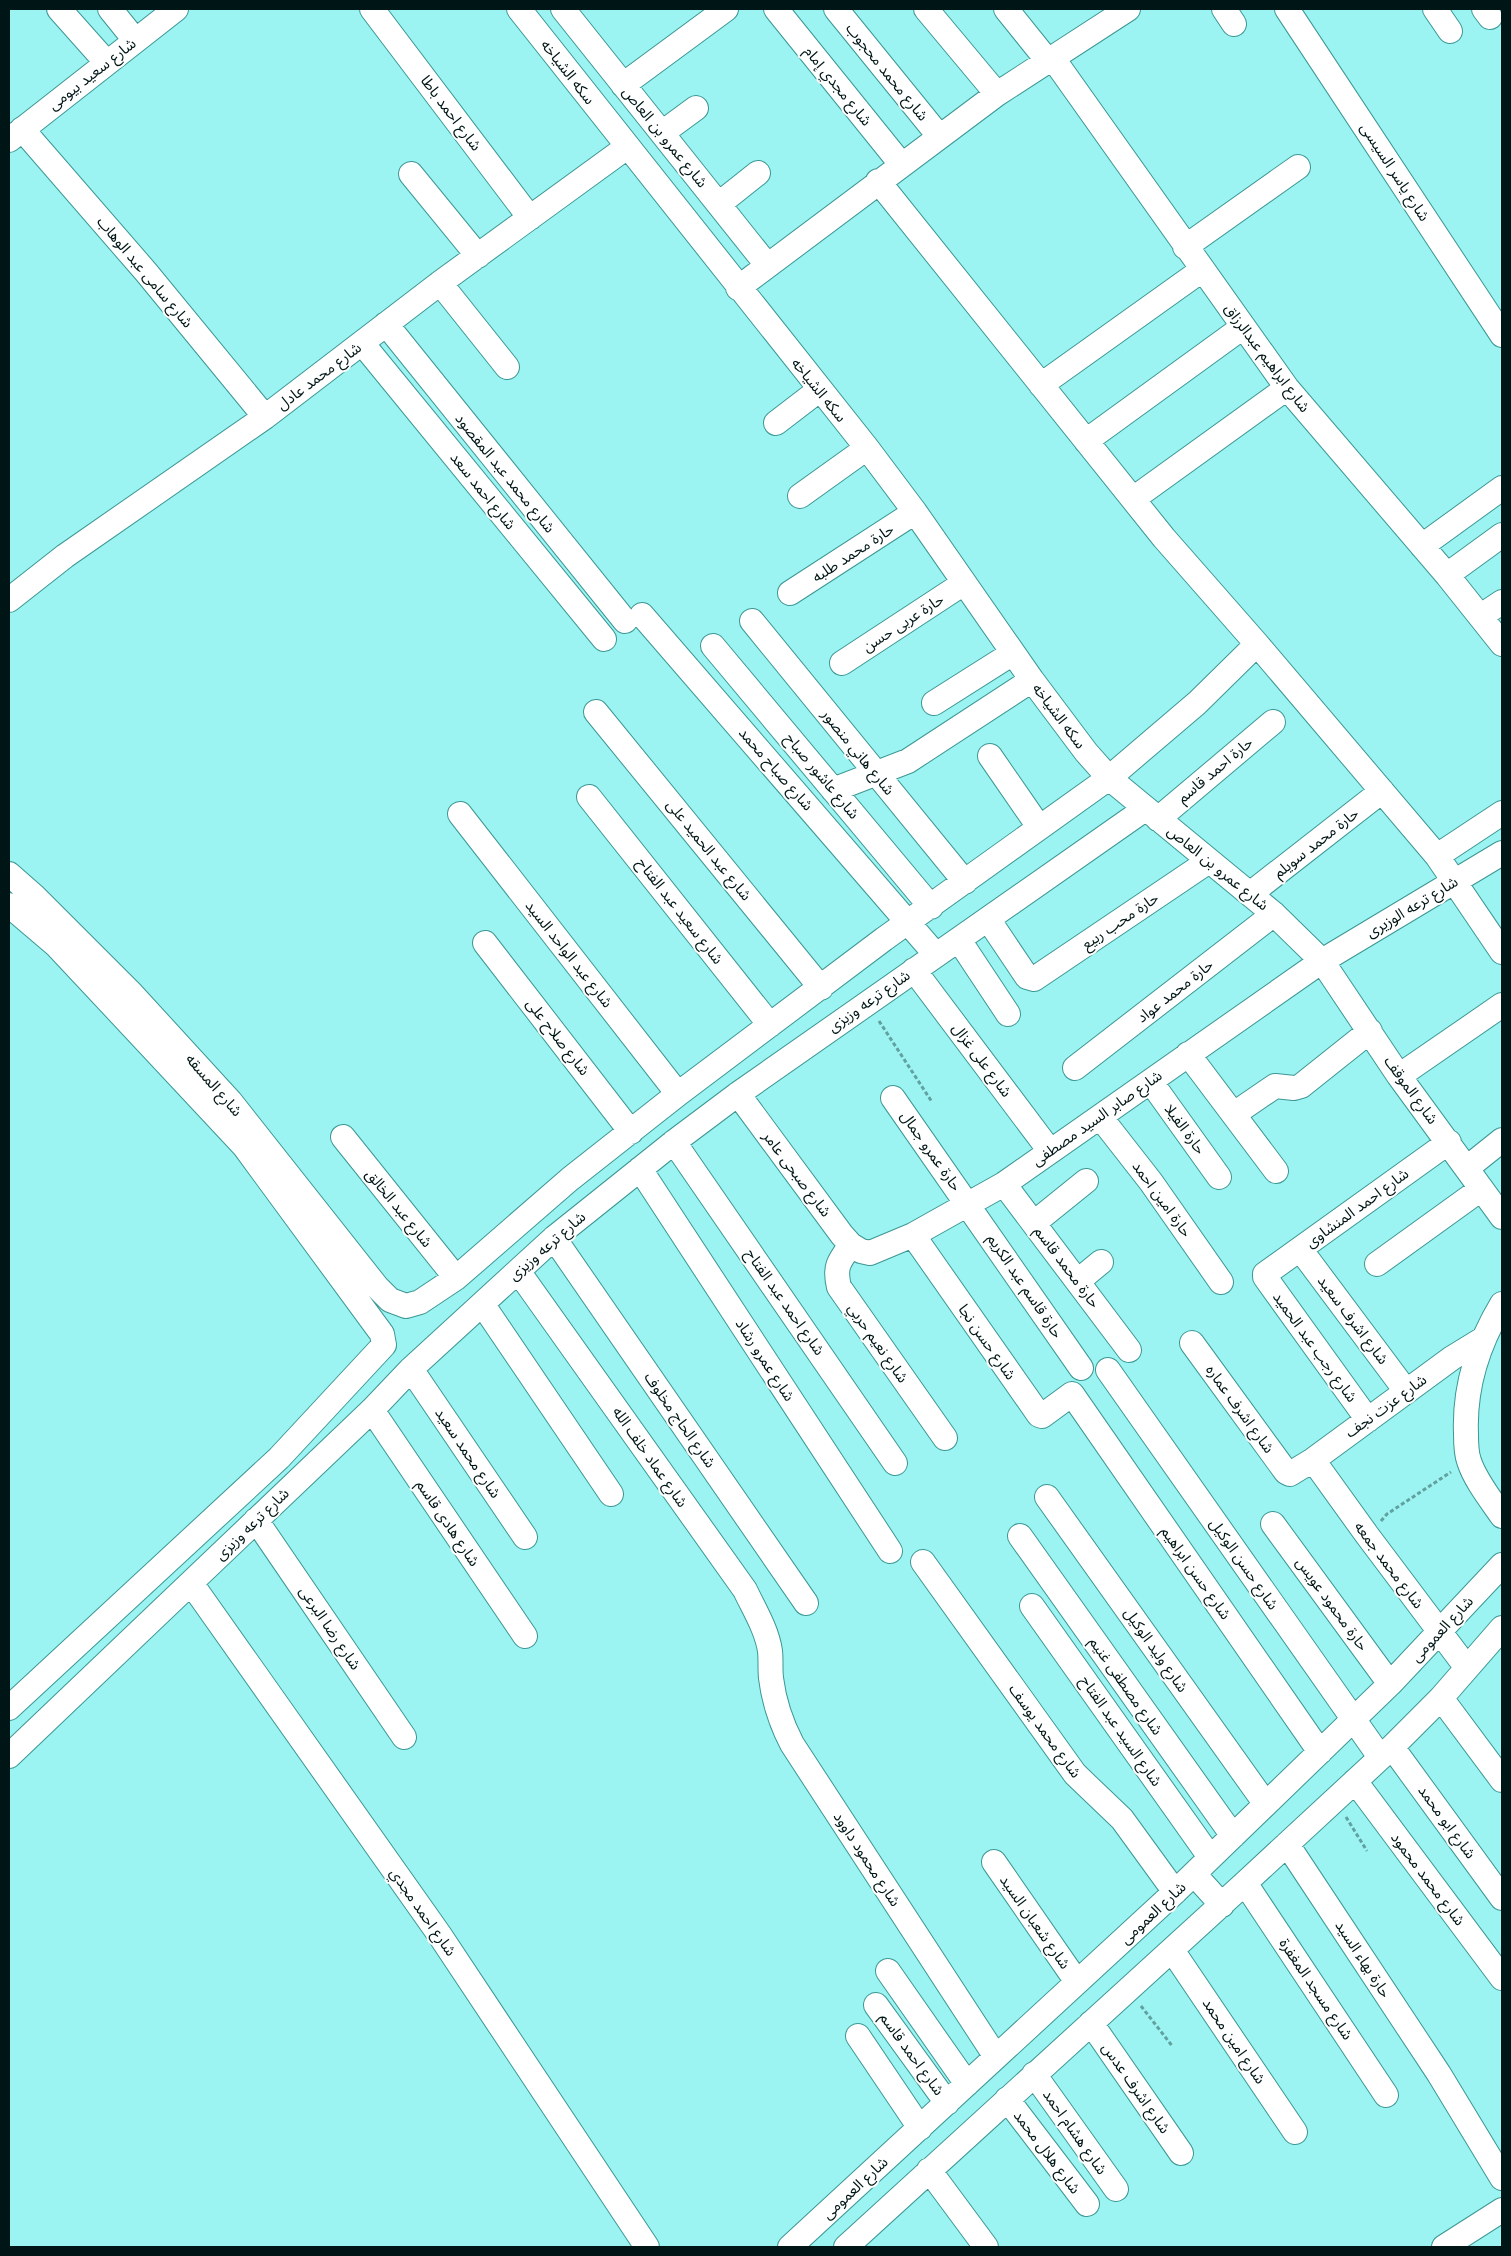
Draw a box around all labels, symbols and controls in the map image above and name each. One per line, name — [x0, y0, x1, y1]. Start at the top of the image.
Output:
street label: شارع محمد محجوب — [840, 19, 932, 127]
street label: شارع سعيد بيومى — [45, 34, 141, 116]
street label: سكه الشياخه — [538, 36, 599, 108]
street label: شارع مجدي إمام — [798, 42, 876, 132]
street label: شارع احمد باطا — [414, 72, 485, 156]
street label: شارع عمرو بن العاص — [616, 83, 711, 193]
street label: شارع ياسر السيسى — [1354, 119, 1434, 226]
street label: شارع سامى عبد الوهاب — [91, 213, 197, 333]
street label: شارع ابراهيم عبدالرزاق — [1218, 300, 1314, 418]
street label: شارع محمد عادل — [273, 338, 367, 416]
street label: سكه الشياخه — [788, 354, 850, 425]
street label: شارع محمد عبد المقصود — [449, 410, 559, 538]
street label: شارع احمد سعد — [444, 449, 520, 535]
street label: حارة محمد طلبه — [809, 520, 897, 586]
street label: حارة عربى حسن — [859, 590, 947, 656]
street label: سكه الشياخه — [1029, 680, 1090, 752]
street label: شارع هاني منصور — [815, 705, 898, 801]
street label: شارع صباح محمد — [733, 724, 817, 816]
street label: شارع عاشور صباح — [779, 729, 863, 825]
street label: حارة احمد قاسم — [1174, 733, 1258, 808]
street label: شارع عبد الحميد على — [660, 796, 755, 906]
street label: حارة محمد سويلم — [1270, 804, 1363, 883]
street label: شارع عمرو بن العاص — [1162, 822, 1272, 917]
street label: شارع سعيد عبد الفتاح — [631, 854, 727, 970]
street label: شارع ترعه الوزيرى — [1363, 872, 1463, 944]
street label: حارة محب ربيع — [1078, 889, 1164, 956]
street label: شارع عبد الواحد السيد — [519, 897, 617, 1013]
street label: حارة محمد عواد — [1133, 956, 1217, 1026]
street label: شارع ترعه وزيزى — [824, 966, 915, 1038]
street label: شارع صلاح على — [520, 995, 594, 1081]
street label: شارع على غزال — [946, 1020, 1016, 1102]
street label: شارع المسقه — [180, 1050, 246, 1122]
street label: شارع الموقف — [1378, 1052, 1442, 1130]
street label: شارع صابر السيد مصطفى — [1028, 1066, 1167, 1172]
street label: حارة الفيلا — [1161, 1100, 1209, 1158]
street label: حارة عمرو جمال — [897, 1107, 965, 1195]
street label: شارع صبحى عامر — [756, 1127, 835, 1222]
street label: حارة امين احمد — [1128, 1157, 1196, 1241]
street label: شارع احمد المنشاوى — [1302, 1164, 1414, 1254]
street label: شارع عبد الخالق — [360, 1165, 436, 1253]
street label: شارع ترعه وزيزى — [505, 1208, 591, 1287]
street label: حارة محمد قاسم — [1029, 1223, 1104, 1313]
street label: حارة قاسم عبد الكريم — [982, 1230, 1067, 1343]
street label: شارع احمد عبد الفتاح — [739, 1245, 829, 1361]
street label: شارع اشرف سعيد — [1311, 1272, 1392, 1370]
street label: شارع رجب عبد الحميد — [1267, 1288, 1361, 1408]
street label: شارع نعيم حربي — [842, 1300, 912, 1388]
street label: شارع حسن نجا — [952, 1301, 1020, 1385]
street label: شارع عمرو رشاد — [729, 1315, 798, 1406]
street label: شارع اشرف عماره — [1200, 1361, 1278, 1459]
street label: شارع الحاج مخلوف — [638, 1369, 720, 1473]
street label: شارع عزت نجف — [1342, 1370, 1432, 1444]
street label: شارع عماد خلف الله — [606, 1403, 692, 1513]
street label: شارع محمد سعيد — [429, 1405, 505, 1503]
street label: شارع هادى قاسم — [410, 1476, 484, 1572]
street label: شارع ترعه وزيزى — [211, 1484, 295, 1566]
street label: شارع حسن الوكيل — [1203, 1515, 1282, 1615]
street label: شارع محمد جمعه — [1348, 1518, 1428, 1614]
street label: شارع حسن ابراهيم — [1155, 1523, 1235, 1625]
street label: حارة محمود عويس — [1292, 1554, 1372, 1654]
street label: شارع رضا البرعى — [293, 1583, 365, 1675]
street label: شارع العمومى — [1407, 1592, 1479, 1668]
street label: شارع وليد الوكيل — [1118, 1604, 1192, 1698]
street label: شارع مصطفى غنيم — [1083, 1634, 1167, 1740]
street label: شارع السيد عبد الفتاح — [1074, 1672, 1166, 1792]
street label: شارع محمد يوسف — [1003, 1681, 1085, 1783]
street label: شارع ابو محمد — [1412, 1782, 1480, 1864]
street label: شارع محمود داوود — [827, 1808, 904, 1912]
street label: شارع محمد محمود — [1385, 1829, 1469, 1931]
street label: شارع احمد مجدي — [384, 1864, 460, 1961]
street label: شارع شعبان السيد — [993, 1871, 1074, 1974]
street label: شارع العمومى — [1116, 1878, 1192, 1950]
street label: حارة بهاء السيد — [1331, 1917, 1395, 2001]
street label: شارع مسجد المغفرة — [1273, 1935, 1357, 2045]
street label: شارع امين محمد — [1196, 1995, 1269, 2089]
street label: شارع احمد قاسم — [874, 2009, 948, 2101]
street label: شارع اشرف عدس — [1096, 2039, 1174, 2139]
street label: شارع هشام احمد — [1037, 2086, 1111, 2180]
street label: شارع هلال محمد — [1007, 2107, 1084, 2199]
street label: شارع العمومى — [818, 2153, 894, 2225]

